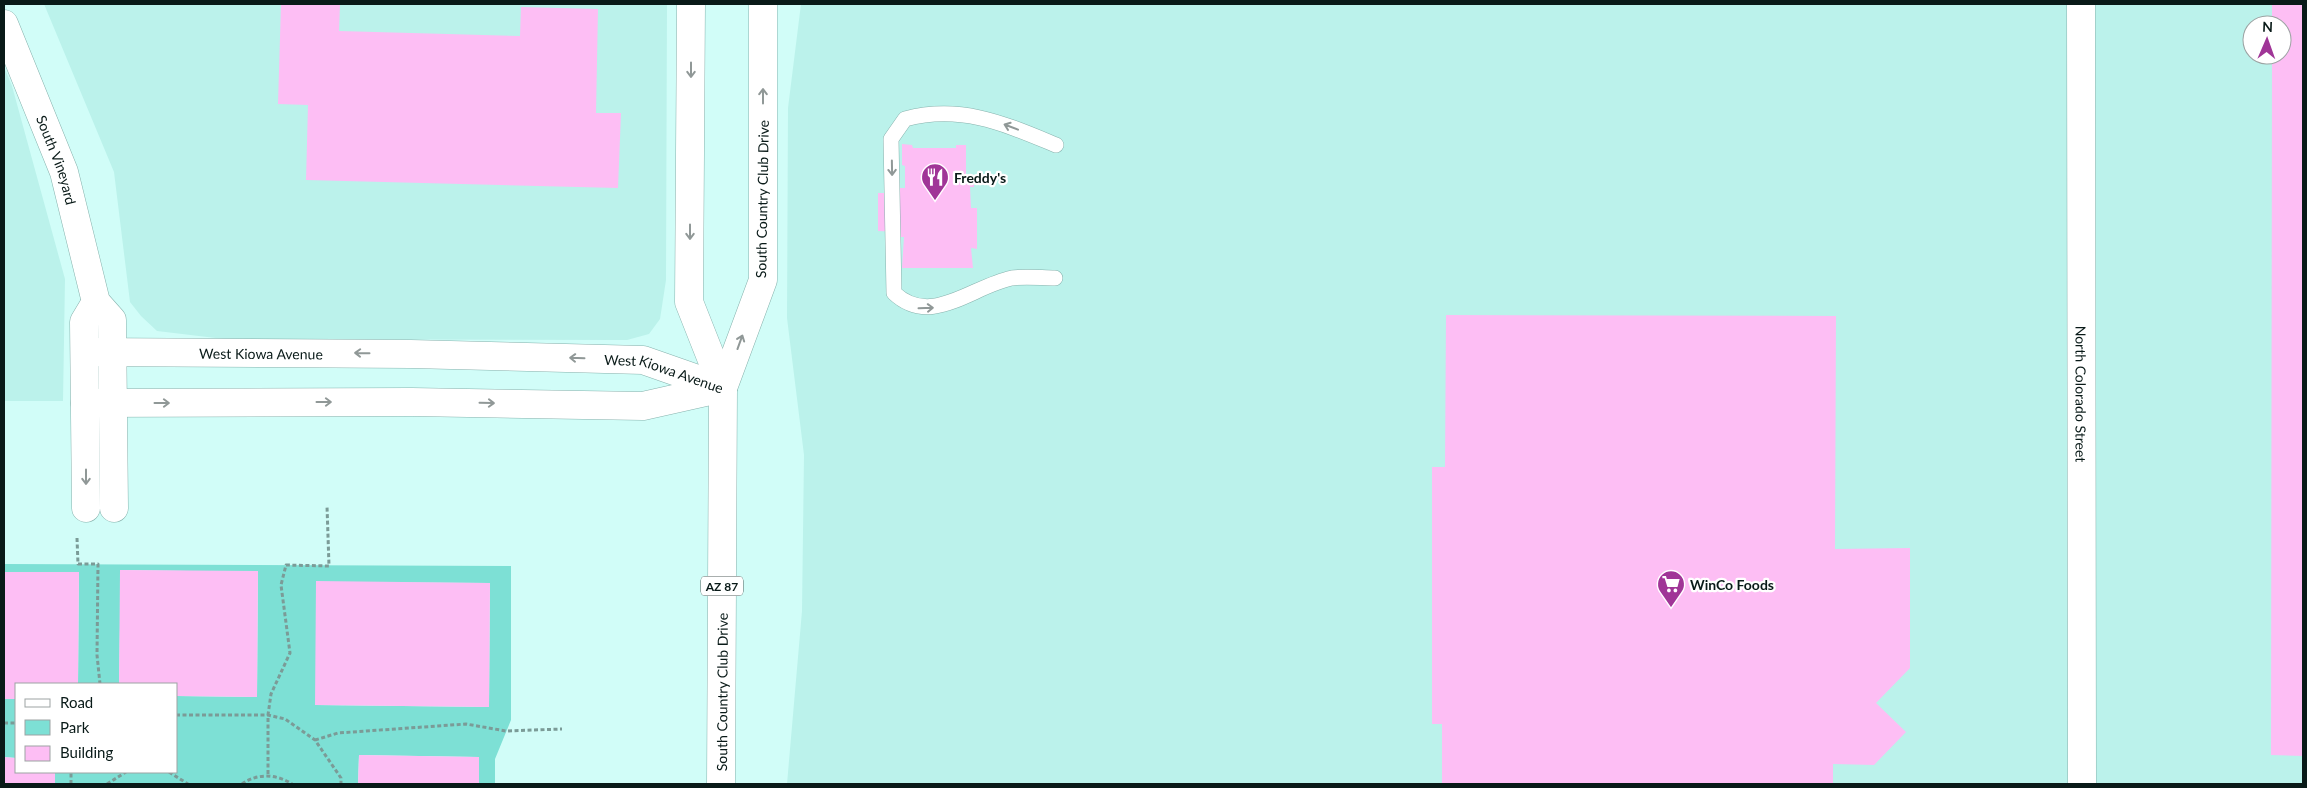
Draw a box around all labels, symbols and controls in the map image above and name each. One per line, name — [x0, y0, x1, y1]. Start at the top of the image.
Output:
north arrow — [2242, 15, 2292, 65]
text: N — [2262, 18, 2273, 35]
one-way arrow — [686, 62, 696, 78]
one-way arrow — [758, 88, 768, 104]
street label: South Vineyard — [33, 113, 80, 206]
street label: South Country Club Drive — [752, 120, 772, 278]
one-way arrow — [1004, 122, 1019, 131]
one-way arrow — [887, 160, 896, 176]
restaurant icon: Freddy's — [920, 162, 950, 201]
place label: Freddy's — [954, 169, 1006, 186]
one-way arrow — [685, 224, 695, 240]
one-way arrow — [918, 303, 934, 312]
street label: North Colorado Street — [2073, 326, 2090, 462]
one-way arrow — [736, 335, 745, 350]
street label: West Kiowa Avenue — [199, 344, 323, 362]
one-way arrow — [355, 348, 371, 358]
street label: West Kiowa Avenue — [604, 350, 726, 396]
one-way arrow — [569, 354, 585, 363]
one-way arrow — [316, 397, 332, 407]
one-way arrow — [153, 398, 169, 408]
one-way arrow — [478, 398, 494, 408]
one-way arrow — [81, 469, 91, 485]
supermarket icon: WinCo Foods — [1656, 569, 1686, 608]
road number: AZ 87 — [701, 576, 743, 596]
place label: WinCo Foods — [1690, 576, 1774, 593]
street label: South Country Club Drive — [713, 613, 730, 771]
legend — [15, 683, 178, 773]
text: Road — [60, 693, 93, 711]
text: Park — [60, 718, 90, 736]
text: Building — [60, 743, 113, 761]

